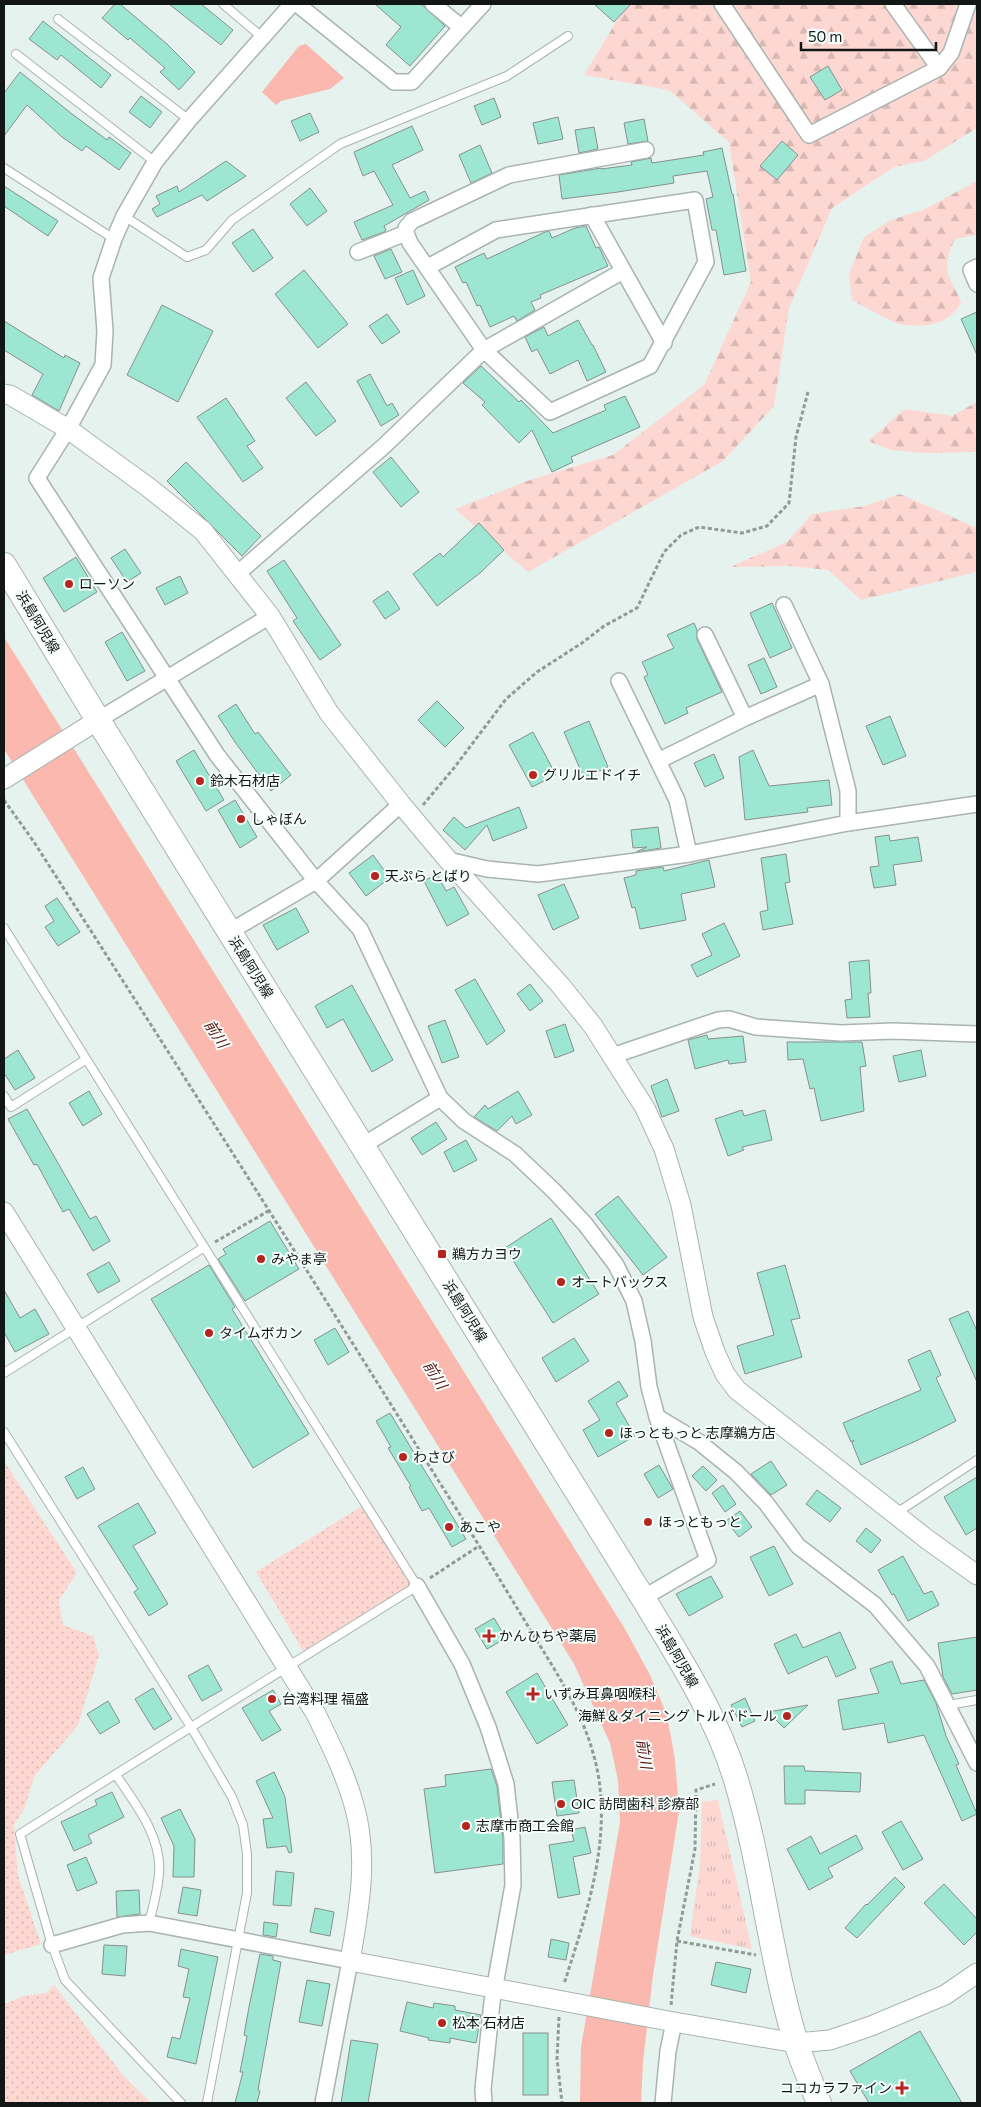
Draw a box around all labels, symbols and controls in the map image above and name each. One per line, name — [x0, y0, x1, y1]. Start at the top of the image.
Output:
scale bar — [801, 20, 936, 52]
text: 50 m — [808, 27, 842, 45]
place label: ローソン — [79, 575, 135, 592]
marker: ローソン — [63, 578, 75, 590]
street label: 浜島阿児線 — [13, 587, 64, 656]
place label: グリルエドイチ — [543, 766, 641, 783]
marker: グリルエドイチ — [527, 769, 539, 781]
place label: 鈴木石材店 — [210, 772, 280, 789]
marker: 鈴木石材店 — [194, 775, 206, 787]
place label: しゃぼん — [251, 810, 307, 827]
marker: しゃぼん — [235, 813, 247, 825]
place label: 天ぷら とばり — [385, 867, 472, 884]
marker: 天ぷら とばり — [369, 870, 381, 882]
street label: 浜島阿児線 — [226, 933, 277, 1001]
water label: 前川 — [201, 1016, 234, 1053]
place label: 鵜方カヨウ — [452, 1245, 522, 1262]
marker: 鵜方カヨウ — [436, 1248, 448, 1260]
place label: みやま亭 — [271, 1250, 327, 1267]
marker: みやま亭 — [255, 1253, 267, 1265]
place label: オートバックス — [571, 1273, 669, 1290]
marker: オートバックス — [555, 1276, 567, 1288]
street label: 浜島阿児線 — [440, 1277, 491, 1345]
place label: タイムボカン — [219, 1324, 303, 1341]
marker: タイムボカン — [203, 1327, 215, 1339]
water label: 前川 — [420, 1357, 452, 1394]
place label: ほっともっと 志摩鵜方店 — [619, 1424, 776, 1441]
marker: ほっともっと 志摩鵜方店 — [603, 1427, 615, 1439]
place label: わさび — [413, 1448, 455, 1465]
marker: わさび — [397, 1451, 409, 1463]
place label: ほっともっと — [658, 1513, 742, 1530]
marker: ほっともっと — [642, 1516, 654, 1528]
place label: あこや — [459, 1518, 501, 1535]
marker: あこや — [443, 1521, 455, 1533]
street label: 浜島阿児線 — [653, 1621, 702, 1690]
place label: かんひちや薬局 — [499, 1627, 597, 1644]
marker: かんひちや薬局 — [483, 1630, 495, 1642]
place label: いずみ耳鼻咽喉科 — [544, 1685, 656, 1702]
marker: いずみ耳鼻咽喉科 — [526, 1687, 540, 1701]
place label: 台湾料理 福盛 — [282, 1690, 369, 1707]
marker: 台湾料理 福盛 — [266, 1693, 278, 1705]
place label: 海鮮＆ダイニング トルバドール — [578, 1707, 777, 1724]
marker: 海鮮＆ダイニング トルバドール — [781, 1710, 793, 1722]
water label: 前川 — [634, 1738, 657, 1772]
place label: OIC 訪問歯科 診療部 — [571, 1795, 699, 1812]
marker: OIC 訪問歯科 診療部 — [555, 1798, 567, 1810]
place label: 志摩市商工会館 — [476, 1817, 574, 1834]
marker: 志摩市商工会館 — [460, 1820, 472, 1832]
place label: 松本 石材店 — [452, 2014, 525, 2031]
marker: 松本 石材店 — [436, 2017, 448, 2029]
place label: ココカラファイン — [780, 2079, 892, 2096]
marker: ココカラファイン — [896, 2082, 908, 2094]

